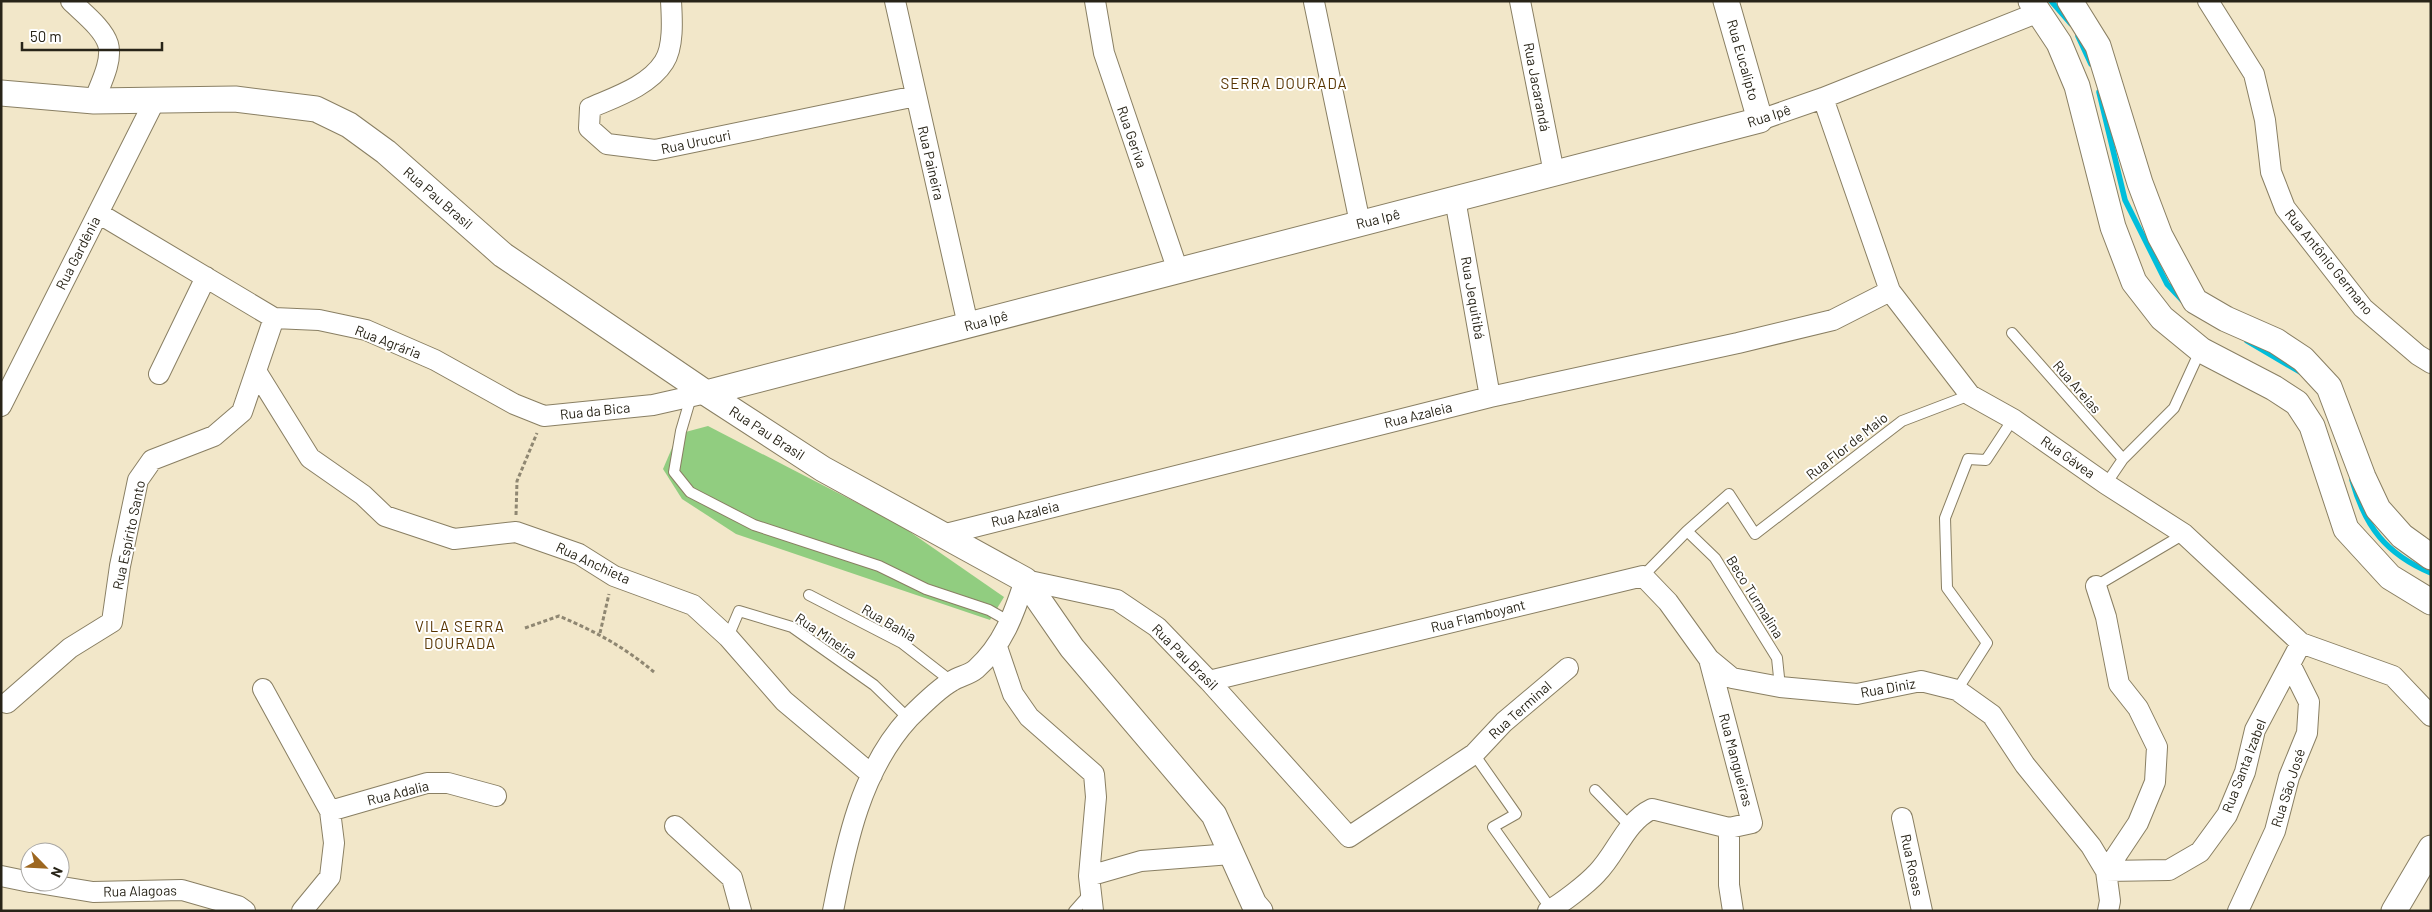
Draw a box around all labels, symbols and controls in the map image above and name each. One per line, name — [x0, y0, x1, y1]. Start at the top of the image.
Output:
street label: Rua Eucalipto — [1724, 17, 1763, 102]
scale bar — [22, 20, 162, 52]
text: 50 m — [30, 27, 62, 45]
street label: Rua Jacarandá — [1521, 41, 1554, 133]
district label: SERRA DOURADA — [1220, 74, 1348, 92]
street label: Rua Ipê — [1745, 101, 1793, 131]
street label: Rua Geriva — [1114, 104, 1151, 170]
street label: Rua Paineira — [915, 124, 948, 202]
street label: Rua Urucuri — [659, 126, 732, 157]
street label: Rua Pau Brasil — [400, 163, 476, 232]
street label: Rua Ipê — [1354, 205, 1402, 232]
street label: Rua Antônio Germano — [2282, 205, 2377, 318]
street label: Rua Gardênia — [52, 213, 103, 292]
street label: Rua Jequitibá — [1458, 255, 1489, 341]
street label: Rua Ipê — [962, 307, 1010, 335]
street label: Rua Agrária — [353, 321, 424, 362]
street label: Rua Areias — [2050, 357, 2105, 417]
street label: Rua da Bica — [559, 398, 631, 423]
street label: Rua Azaleia — [1382, 398, 1454, 431]
street label: Rua Pau Brasil — [726, 402, 808, 463]
street label: Rua Flor de Maio — [1802, 408, 1891, 483]
street label: Rua Gávea — [2038, 432, 2099, 481]
street label: Rua Espírito Santo — [109, 479, 148, 591]
street label: Rua Azaleia — [989, 497, 1061, 530]
street label: Rua Anchieta — [553, 538, 633, 587]
street label: Beco Turmalina — [1723, 552, 1788, 641]
street label: Rua Flamboyant — [1429, 596, 1527, 635]
street label: Rua Bahia — [859, 600, 920, 645]
street label: Rua Mineira — [792, 609, 860, 662]
district label: VILA SERRA DOURADA — [415, 617, 505, 652]
street label: Rua Pau Brasil — [1149, 620, 1222, 693]
street label: Rua Diniz — [1859, 674, 1917, 701]
street label: Rua Terminal — [1485, 677, 1555, 742]
street label: Rua Mangueiras — [1716, 711, 1757, 809]
street label: Rua Santa Izabel — [2218, 716, 2269, 815]
street label: Rua São José — [2267, 746, 2308, 829]
street label: Rua Adalia — [365, 777, 431, 808]
street label: Rua Rosas — [1898, 832, 1927, 898]
north arrow — [20, 842, 70, 892]
text: N — [48, 865, 67, 880]
street label: Rua Alagoas — [103, 881, 177, 900]

